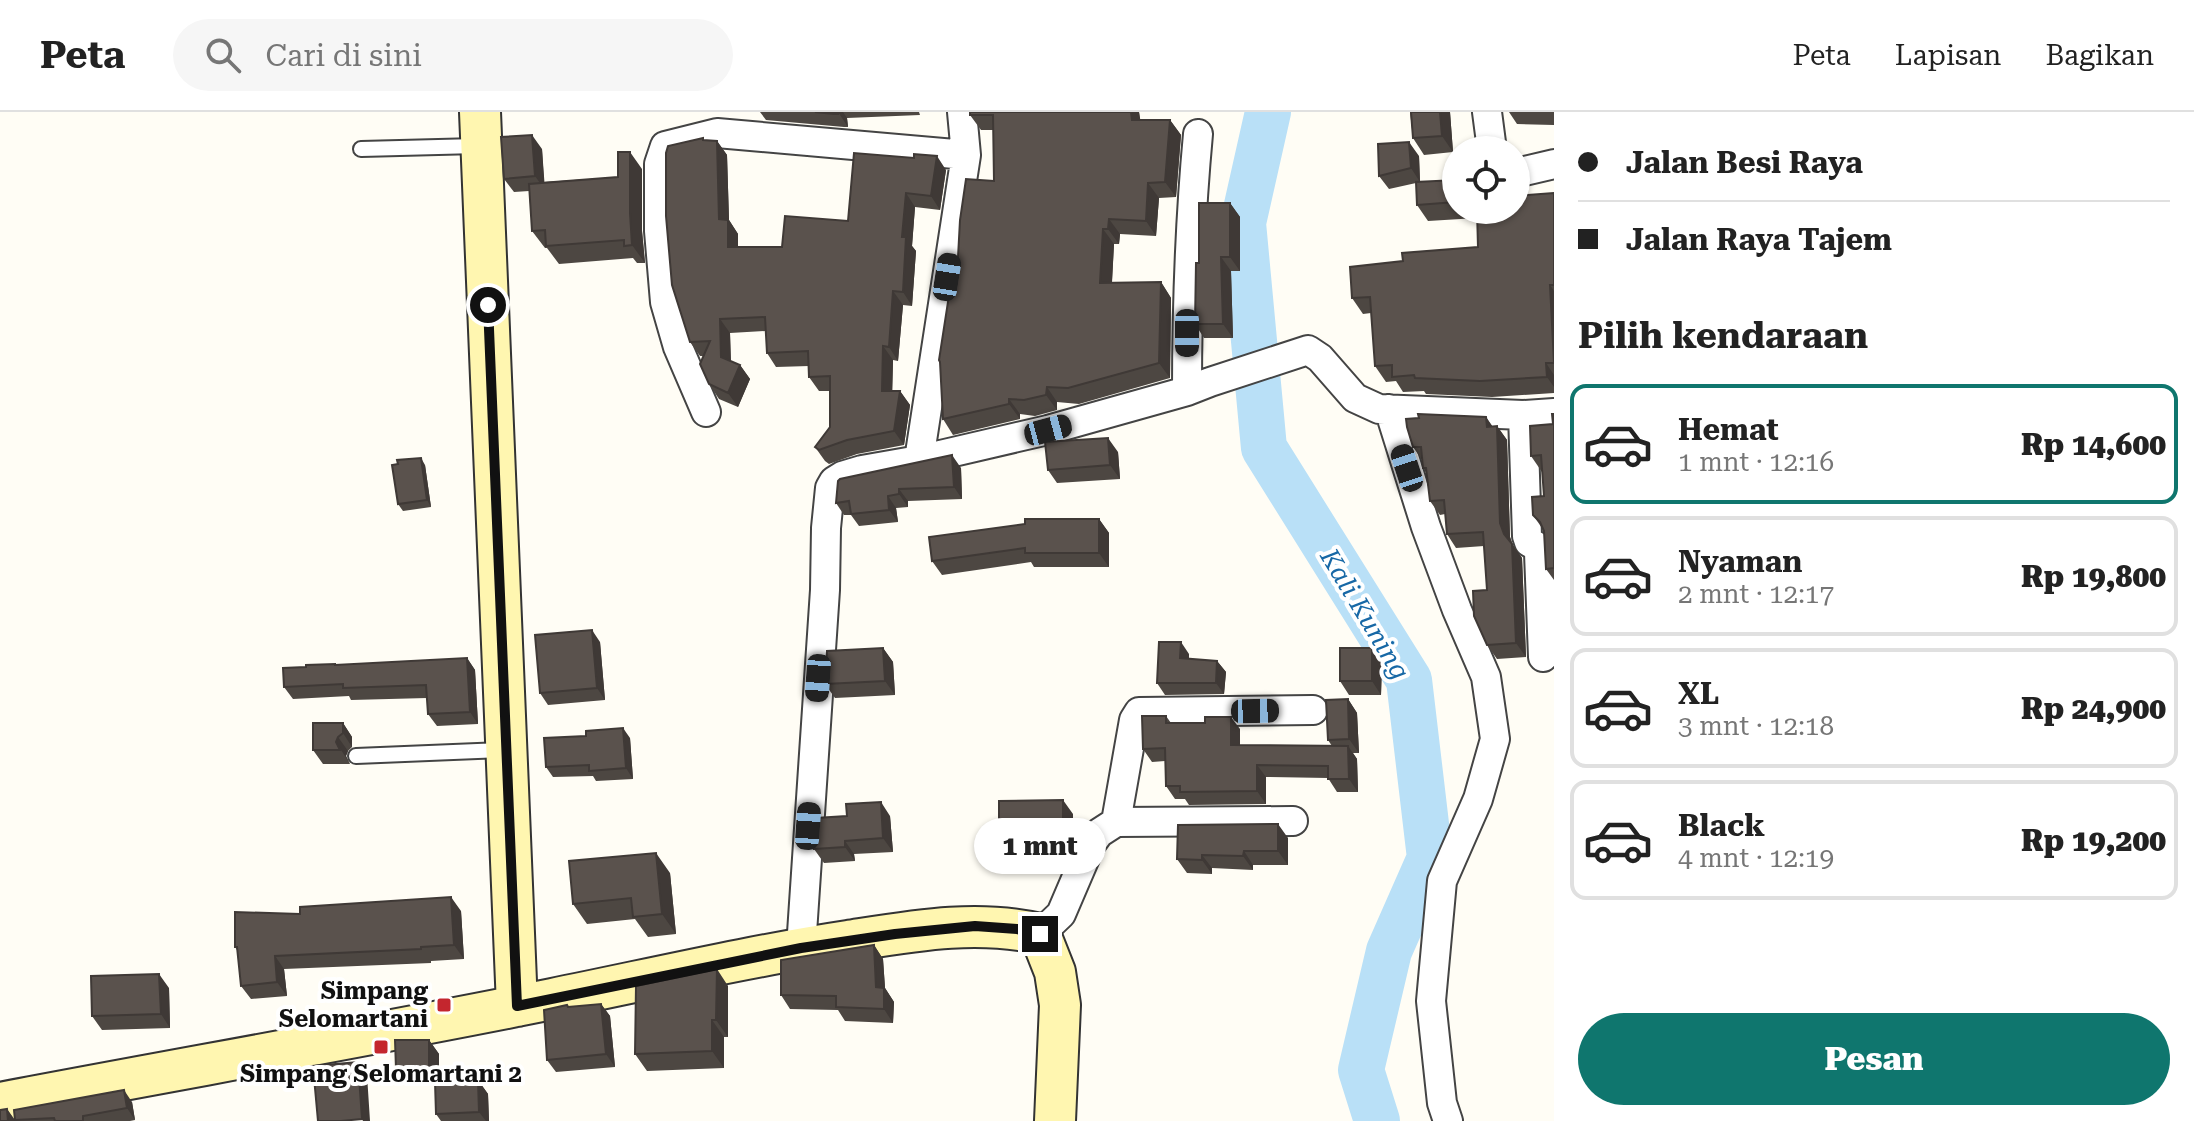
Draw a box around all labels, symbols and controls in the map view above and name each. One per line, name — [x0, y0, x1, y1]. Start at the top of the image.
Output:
search box — [173, 19, 733, 91]
text: Peta — [40, 33, 125, 77]
icon: search — [201, 33, 245, 77]
text: Cari di sini — [265, 38, 422, 73]
text: Peta — [1793, 39, 1851, 72]
text: Lapisan — [1895, 39, 2001, 72]
text: Bagikan — [2045, 39, 2154, 72]
map controls — [1442, 136, 1530, 224]
button: locate — [1442, 136, 1530, 224]
text: Jalan Besi Raya — [1626, 145, 1863, 180]
text: Jalan Raya Tajem — [1626, 222, 1892, 257]
car — [931, 251, 963, 303]
route start — [470, 287, 506, 323]
car — [1175, 309, 1199, 357]
text: Pilih kendaraan — [1578, 315, 1868, 357]
icon: car — [1582, 408, 1654, 480]
car — [1022, 412, 1074, 448]
text: Hemat — [1678, 412, 1779, 447]
text: Rp 14,600 — [2021, 427, 2166, 462]
car — [1388, 441, 1426, 495]
text: 1 mnt · 12:16 — [1678, 447, 1834, 477]
icon: car — [1582, 540, 1654, 612]
water label: Kali Kuning — [1314, 542, 1416, 685]
text: Nyaman — [1678, 544, 1803, 579]
text: Rp 19,800 — [2021, 559, 2166, 594]
text: 2 mnt · 12:17 — [1678, 579, 1834, 609]
car — [804, 653, 832, 703]
icon: car — [1582, 672, 1654, 744]
text: XL — [1678, 676, 1719, 711]
text: Rp 24,900 — [2021, 691, 2166, 726]
car — [1231, 699, 1279, 723]
text: 3 mnt · 12:18 — [1678, 711, 1834, 741]
car — [794, 801, 822, 851]
icon: car — [1582, 804, 1654, 876]
text: Black — [1678, 808, 1765, 843]
callout: 1 mnt — [974, 818, 1106, 874]
text: Rp 19,200 — [2021, 823, 2166, 858]
text: 1 mnt — [1002, 831, 1078, 861]
text: 4 mnt · 12:19 — [1678, 843, 1834, 873]
route end — [1022, 916, 1058, 952]
place label: Simpang Selomartani — [279, 977, 428, 1033]
marker: Simpang Selomartani — [435, 996, 453, 1014]
button: Pesan — [1578, 1013, 2170, 1105]
marker: Simpang Selomartani 2 — [372, 1038, 390, 1056]
place label: Simpang Selomartani 2 — [240, 1060, 522, 1088]

